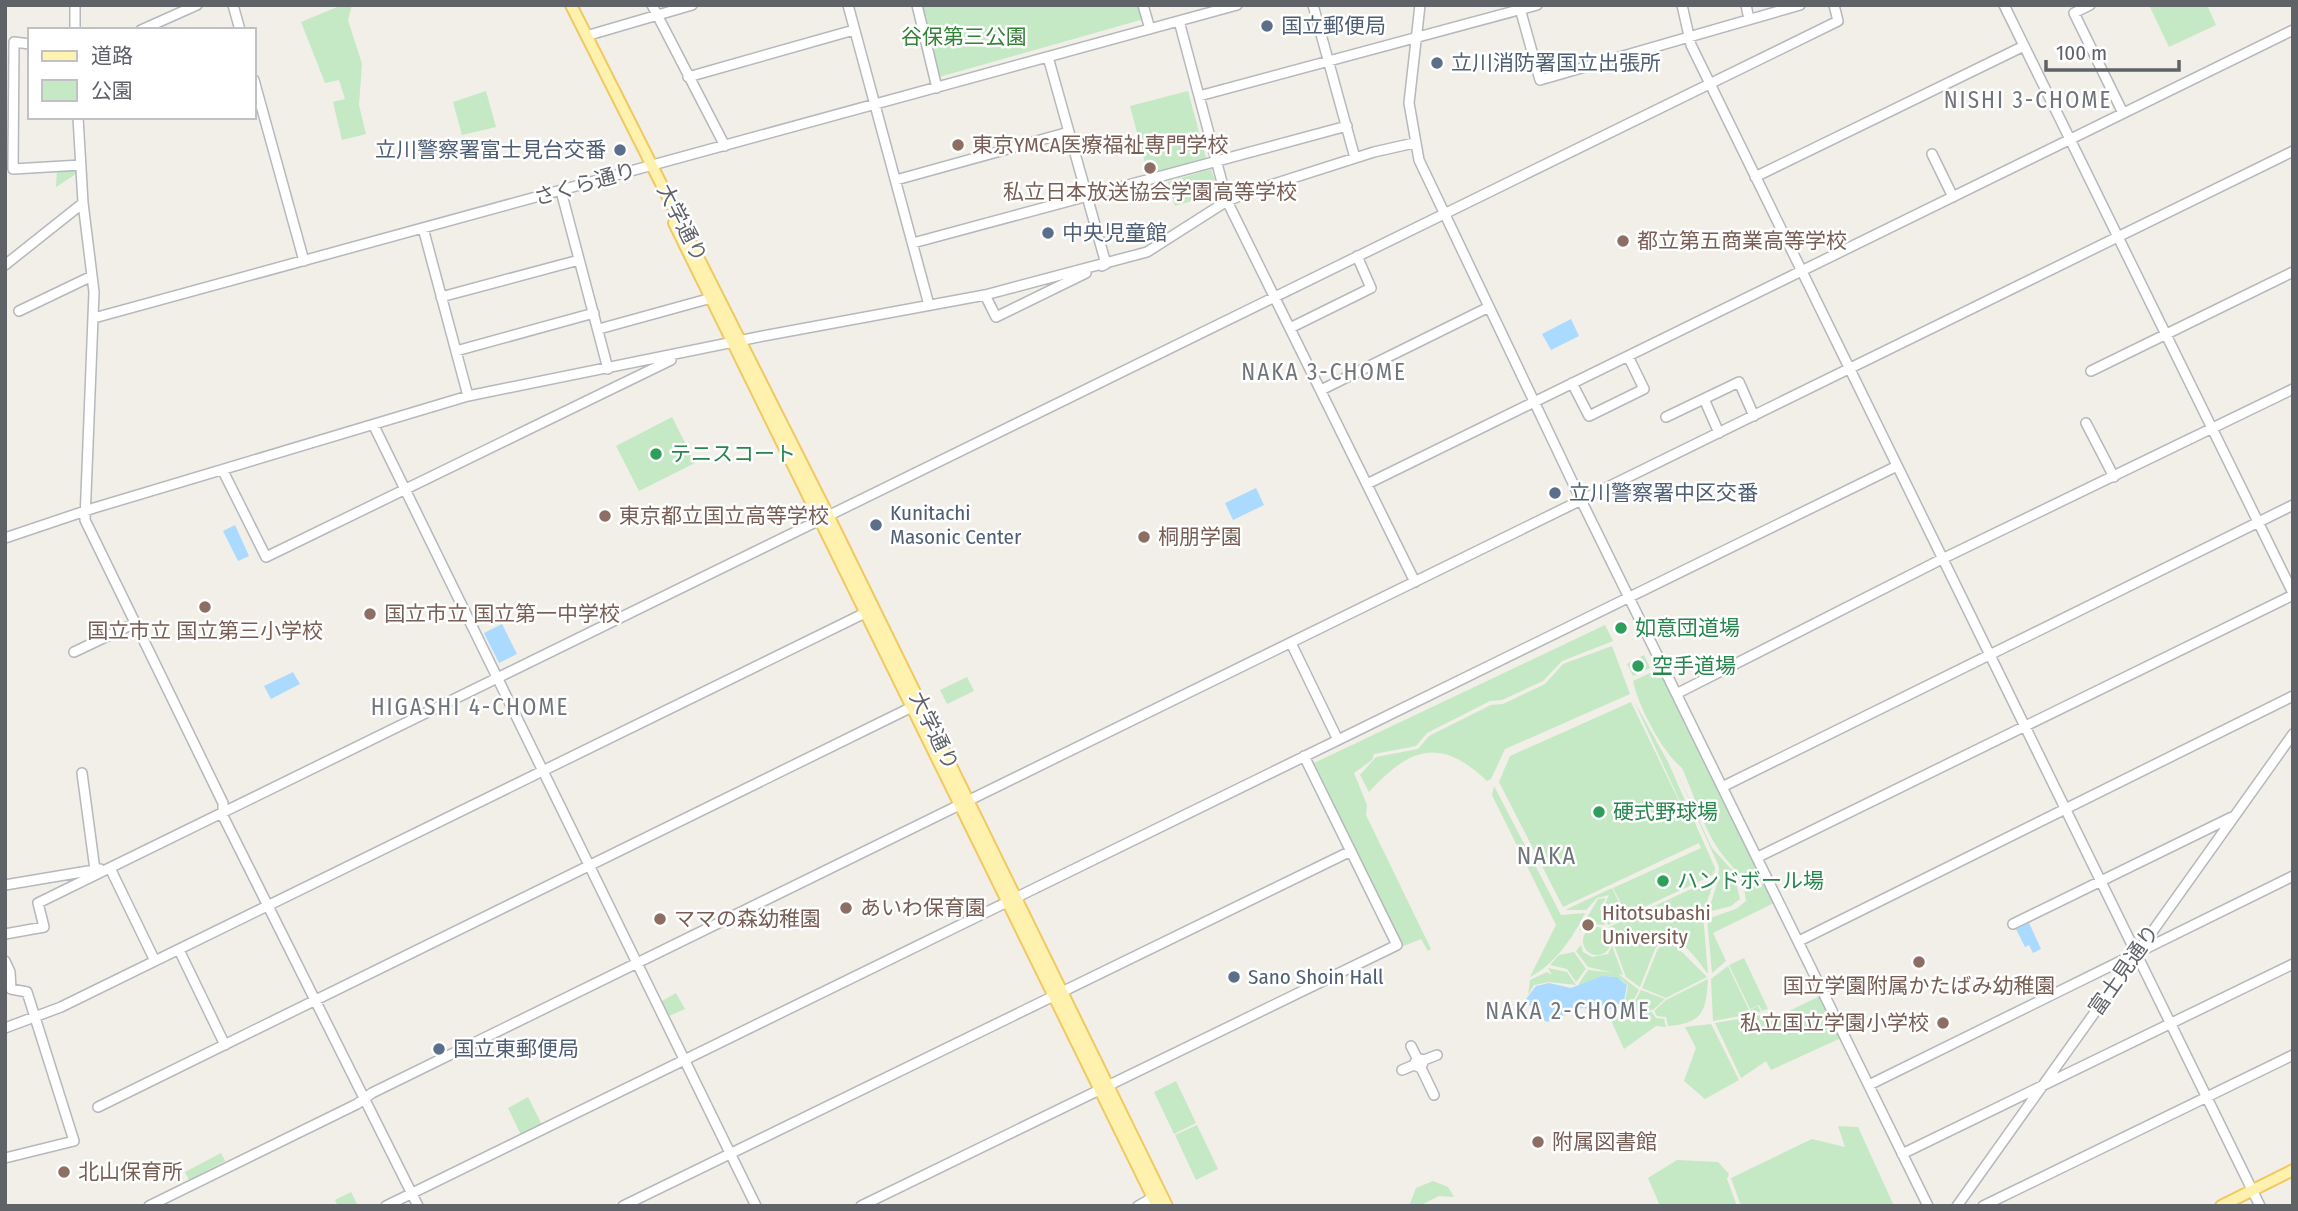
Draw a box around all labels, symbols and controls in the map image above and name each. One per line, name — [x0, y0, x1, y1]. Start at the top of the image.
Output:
place label: 国立郵便局 — [1281, 13, 1386, 39]
marker: 国立郵便局 — [1259, 18, 1275, 34]
park label: 谷保第三公園 — [901, 24, 1027, 50]
legend — [28, 28, 256, 119]
scale bar — [2046, 28, 2179, 72]
text: 100 m — [2056, 40, 2107, 66]
text: 道路 — [91, 43, 133, 69]
place label: 立川消防署国立出張所 — [1451, 50, 1661, 76]
marker: 立川消防署国立出張所 — [1429, 55, 1445, 71]
text: 公園 — [91, 78, 133, 104]
district label: NISHI 3-CHOME — [1944, 86, 2112, 114]
place label: 東京YMCA医療福祉専門学校 — [972, 132, 1229, 158]
place label: 立川警察署富士見台交番 — [375, 137, 606, 163]
marker: 東京YMCA医療福祉専門学校 — [950, 137, 966, 153]
marker: 立川警察署富士見台交番 — [612, 142, 628, 158]
street label: さくら通り — [531, 157, 639, 211]
marker: 私立日本放送協会学園高等学校 — [1142, 160, 1158, 176]
place label: 私立日本放送協会学園高等学校 — [1003, 179, 1297, 205]
street label: 大学通り — [651, 180, 713, 266]
place label: 中央児童館 — [1062, 220, 1167, 246]
marker: 中央児童館 — [1040, 225, 1056, 241]
place label: 都立第五商業高等学校 — [1637, 228, 1847, 254]
marker: 都立第五商業高等学校 — [1615, 233, 1631, 249]
district label: NAKA 3-CHOME — [1241, 358, 1407, 386]
place label: テニスコート — [670, 441, 796, 467]
marker: テニスコート — [648, 446, 664, 462]
place label: 立川警察署中区交番 — [1569, 480, 1758, 506]
marker: 立川警察署中区交番 — [1547, 485, 1563, 501]
place label: Kunitachi Masonic Center — [890, 500, 1022, 550]
place label: 東京都立国立高等学校 — [619, 503, 829, 529]
marker: 東京都立国立高等学校 — [597, 508, 613, 524]
marker: Kunitachi Masonic Center — [868, 517, 884, 533]
place label: 桐朋学園 — [1158, 524, 1242, 550]
marker: 桐朋学園 — [1136, 529, 1152, 545]
marker: 国立市立 国立第三小学校 — [197, 599, 213, 615]
place label: 国立市立 国立第一中学校 — [384, 601, 620, 627]
marker: 国立市立 国立第一中学校 — [362, 606, 378, 622]
place label: 如意団道場 — [1635, 615, 1740, 641]
place label: 国立市立 国立第三小学校 — [87, 618, 323, 644]
marker: 如意団道場 — [1613, 620, 1629, 636]
place label: 空手道場 — [1652, 653, 1736, 679]
marker: 空手道場 — [1630, 658, 1646, 674]
street label: 大学通り — [904, 688, 964, 774]
district label: HIGASHI 4-CHOME — [371, 693, 569, 721]
place label: 硬式野球場 — [1613, 799, 1718, 825]
marker: 硬式野球場 — [1591, 804, 1607, 820]
district label: NAKA — [1517, 842, 1577, 870]
place label: ハンドボール場 — [1677, 868, 1824, 894]
marker: ハンドボール場 — [1655, 873, 1671, 889]
place label: あいわ保育園 — [860, 895, 986, 921]
marker: あいわ保育園 — [838, 900, 854, 916]
place label: Hitotsubashi University — [1602, 900, 1711, 950]
place label: ママの森幼稚園 — [674, 906, 821, 932]
marker: ママの森幼稚園 — [652, 911, 668, 927]
marker: Hitotsubashi University — [1580, 917, 1596, 933]
street label: 富士見通り — [2083, 920, 2165, 1020]
marker: 国立学園附属かたばみ幼稚園 — [1911, 954, 1927, 970]
place label: Sano Shoin Hall — [1248, 964, 1384, 990]
marker: Sano Shoin Hall — [1226, 969, 1242, 985]
place label: 国立学園附属かたばみ幼稚園 — [1783, 973, 2056, 999]
district label: NAKA 2-CHOME — [1485, 997, 1651, 1025]
place label: 私立国立学園小学校 — [1740, 1010, 1929, 1036]
marker: 私立国立学園小学校 — [1935, 1015, 1951, 1031]
place label: 国立東郵便局 — [453, 1036, 579, 1062]
marker: 国立東郵便局 — [431, 1041, 447, 1057]
place label: 附属図書館 — [1552, 1129, 1657, 1155]
marker: 附属図書館 — [1530, 1134, 1546, 1150]
place label: 北山保育所 — [78, 1159, 183, 1185]
marker: 北山保育所 — [56, 1164, 72, 1180]

